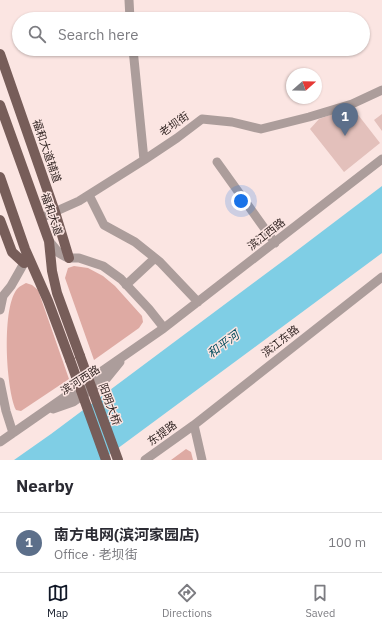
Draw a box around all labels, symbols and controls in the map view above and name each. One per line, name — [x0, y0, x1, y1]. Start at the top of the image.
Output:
search box — [12, 12, 370, 56]
icon: search — [26, 23, 48, 45]
text: Search here — [58, 25, 138, 44]
north arrow — [286, 68, 322, 104]
pin: 1 — [332, 103, 358, 136]
street label: 老坝街 — [156, 109, 192, 139]
street label: 福和大道辅道 — [30, 118, 64, 184]
street label: 福和大道 — [38, 191, 66, 237]
your location — [231, 191, 251, 211]
street label: 滨江西路 — [244, 215, 288, 253]
street label: 滨江东路 — [258, 322, 302, 360]
water label: 和平河 — [204, 326, 243, 361]
street label: 滨河西路 — [58, 362, 102, 398]
street label: 阳明大桥 — [96, 381, 124, 427]
street label: 东提路 — [145, 418, 179, 448]
text: Nearby — [16, 475, 74, 497]
text: 南方电网(滨河家园店) — [54, 525, 199, 544]
text: 1 — [25, 534, 33, 551]
text: 100 m — [328, 534, 366, 551]
text: Office · 老坝街 — [54, 546, 138, 563]
tab: Map — [47, 582, 69, 620]
tab: Directions — [162, 582, 212, 620]
tab: Saved — [305, 582, 335, 620]

